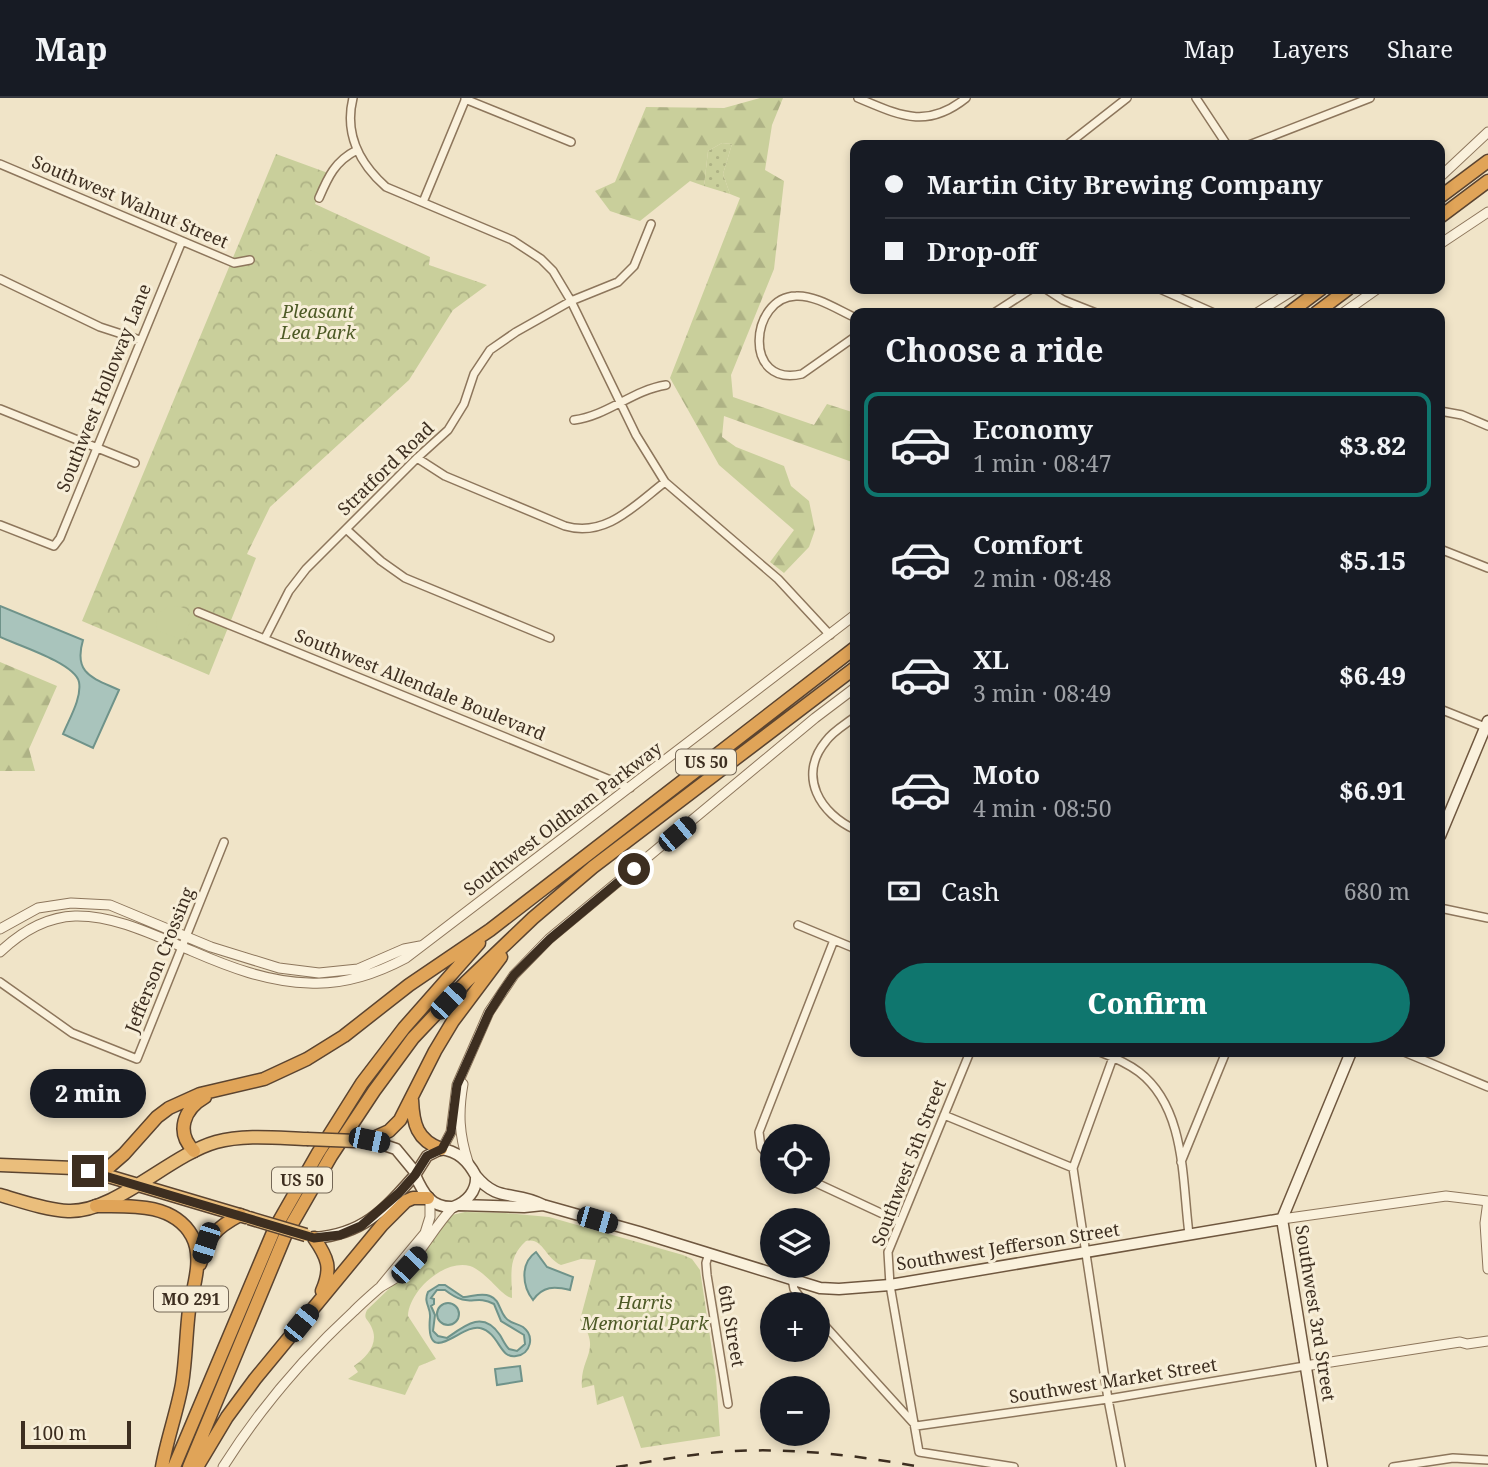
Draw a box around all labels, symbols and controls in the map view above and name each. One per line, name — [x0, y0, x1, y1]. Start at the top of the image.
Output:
text: Map — [35, 26, 108, 71]
text: Map — [1184, 32, 1235, 65]
text: Layers — [1273, 32, 1349, 65]
text: Share — [1387, 32, 1453, 65]
street label: Southwest Walnut Street — [28, 149, 232, 253]
text: Martin City Brewing Company — [927, 166, 1323, 202]
text: Drop-off — [927, 233, 1037, 269]
street label: Southwest Holloway Lane — [50, 280, 156, 495]
park label: Pleasant Lea Park — [279, 299, 356, 344]
text: Choose a ride — [885, 328, 1104, 371]
text: Economy — [973, 411, 1093, 447]
icon: car — [889, 413, 952, 476]
street label: Stratford Road — [332, 416, 439, 520]
text: $3.82 — [1339, 427, 1406, 463]
text: 1 min · 08:47 — [973, 447, 1111, 479]
text: Comfort — [973, 526, 1083, 562]
icon: car — [889, 528, 952, 591]
text: $5.15 — [1339, 542, 1406, 578]
text: 2 min · 08:48 — [973, 562, 1111, 594]
street label: Southwest Allendale Boulevard — [291, 623, 549, 746]
text: XL — [973, 641, 1009, 677]
icon: car — [889, 643, 952, 706]
text: $6.49 — [1339, 657, 1406, 693]
text: 3 min · 08:49 — [973, 677, 1111, 709]
street label: Southwest Oldham Parkway — [458, 735, 667, 901]
road number: US 50 — [676, 750, 736, 775]
text: Moto — [973, 756, 1040, 792]
icon: car — [889, 758, 952, 821]
text: $6.91 — [1339, 772, 1406, 808]
text: 4 min · 08:50 — [973, 792, 1111, 824]
car — [655, 812, 700, 856]
route start — [618, 853, 650, 885]
icon: cash — [885, 872, 923, 910]
text: Cash — [941, 873, 1000, 909]
text: 680 m — [1344, 875, 1410, 907]
street label: Jefferson Crossing — [119, 883, 199, 1037]
button: Confirm — [885, 963, 1410, 1043]
car — [426, 978, 471, 1024]
callout: 2 min — [30, 1070, 146, 1118]
street label: Southwest 5th Street — [865, 1076, 951, 1249]
text: 2 min — [55, 1077, 121, 1109]
map controls — [760, 1124, 830, 1446]
button: locate — [760, 1124, 830, 1194]
car — [347, 1125, 392, 1155]
route end — [72, 1155, 104, 1187]
road number: US 50 — [272, 1168, 332, 1192]
car — [574, 1204, 621, 1236]
button: layers — [760, 1208, 830, 1278]
street label: Southwest Jefferson Street — [895, 1217, 1121, 1276]
car — [190, 1220, 223, 1266]
street label: Southwest 3rd Street — [1290, 1223, 1342, 1403]
car — [387, 1242, 432, 1288]
street label: 6th Street — [713, 1283, 751, 1369]
road number: MO 291 — [154, 1287, 228, 1312]
park label: Harris Memorial Park — [581, 1290, 709, 1335]
button: + — [760, 1292, 830, 1362]
car — [280, 1300, 323, 1346]
street label: Southwest Market Street — [1007, 1352, 1219, 1408]
button: − — [760, 1376, 830, 1446]
scale bar — [21, 1418, 131, 1450]
text: 100 m — [32, 1420, 87, 1446]

